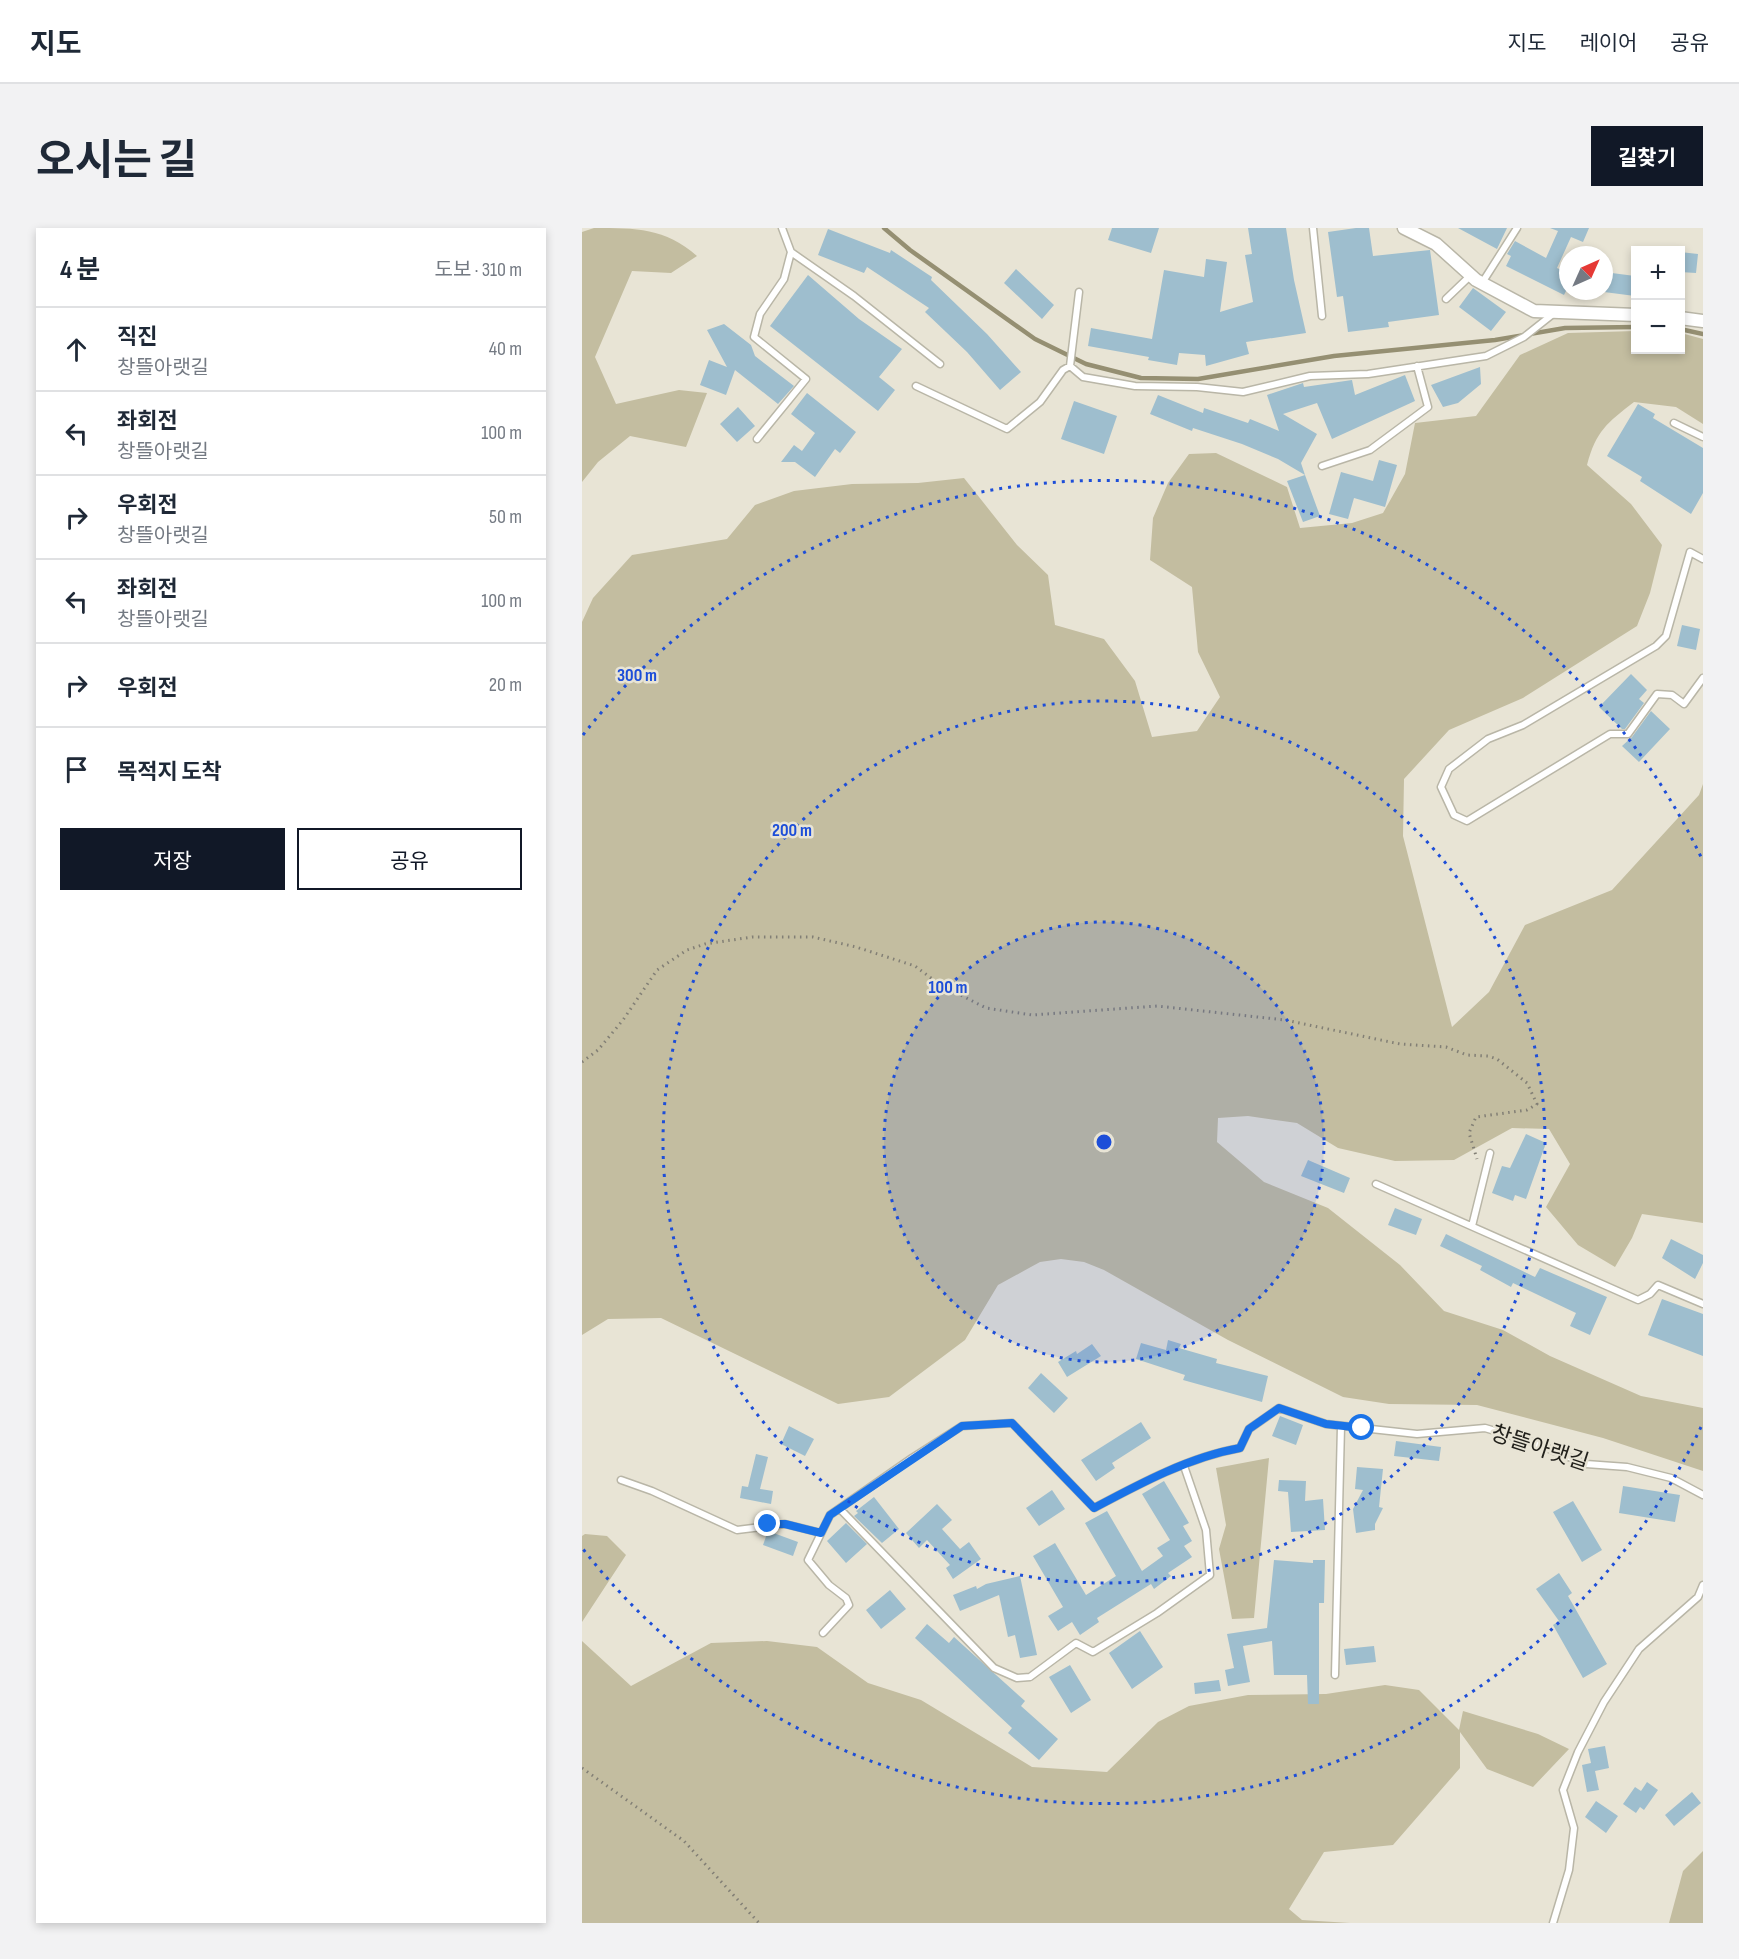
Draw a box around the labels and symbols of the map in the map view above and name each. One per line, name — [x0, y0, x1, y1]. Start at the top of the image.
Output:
north arrow — [1559, 246, 1613, 300]
text: 300 m — [617, 665, 657, 686]
text: 200 m — [772, 820, 812, 841]
text: 100 m — [929, 977, 968, 998]
centre of rings — [1094, 1132, 1114, 1152]
route start — [1348, 1414, 1374, 1440]
street label: 창뜰아랫길 — [1487, 1420, 1592, 1477]
route end — [754, 1510, 780, 1536]

